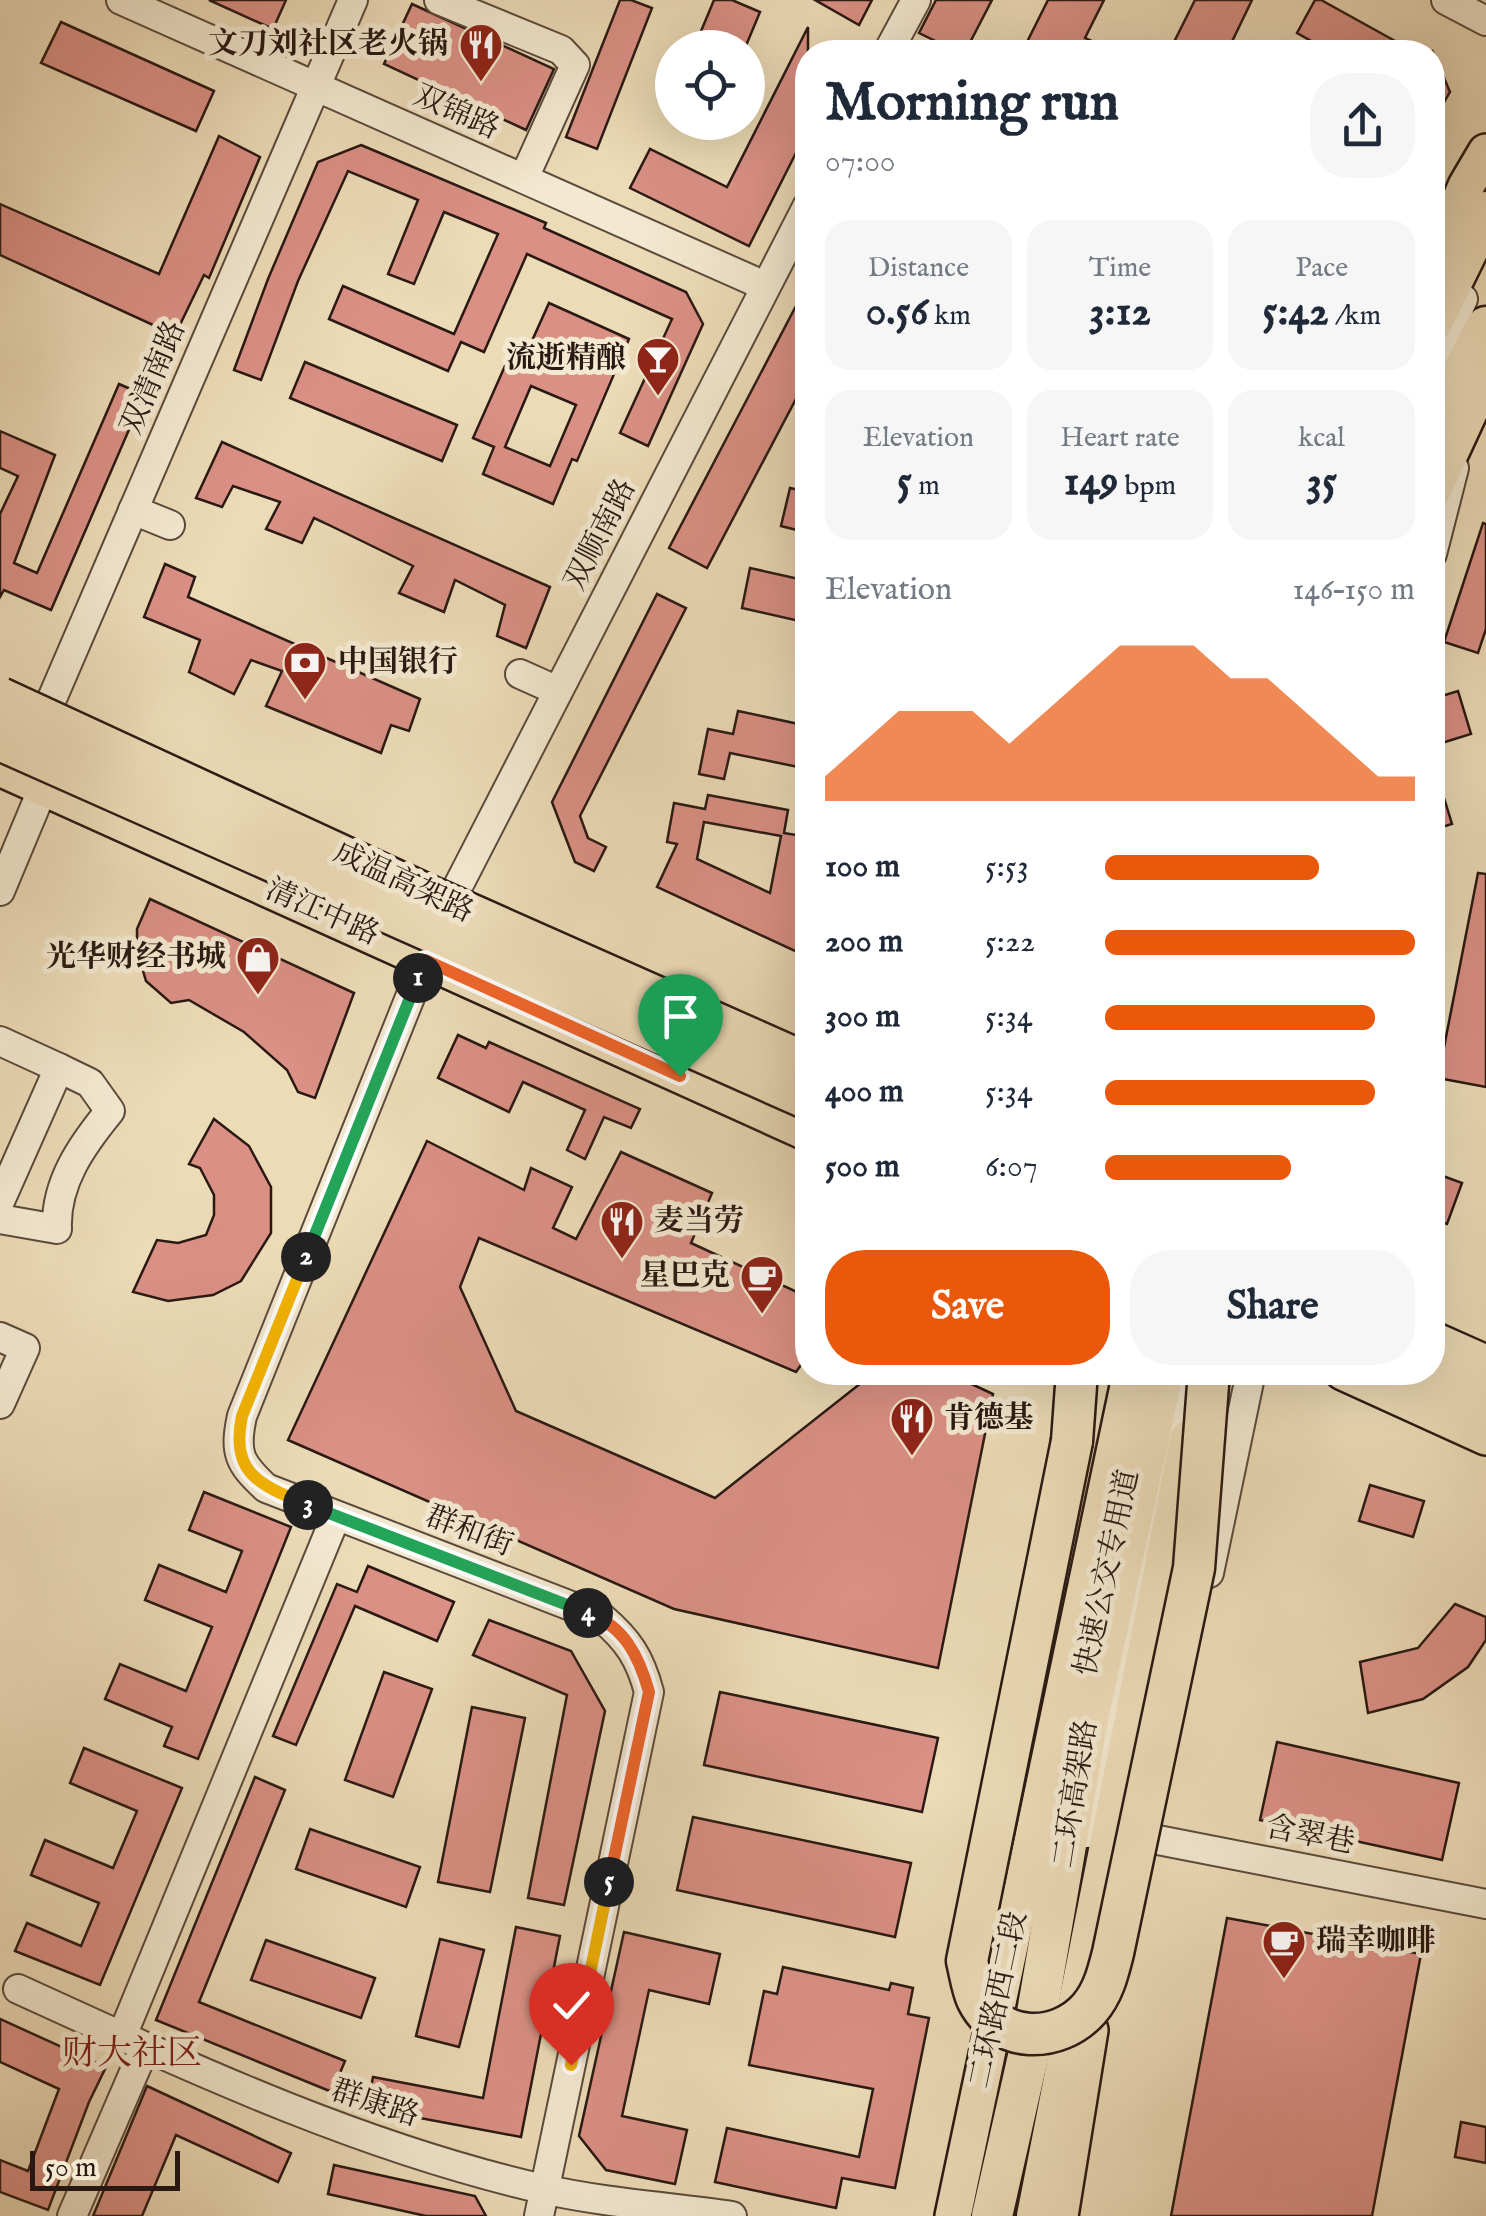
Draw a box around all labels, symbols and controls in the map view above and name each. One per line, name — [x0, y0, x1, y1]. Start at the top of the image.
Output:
restaurant icon: 文刀刘社区老火锅 — [458, 22, 504, 83]
place label: 文刀刘社区老火锅 — [208, 26, 448, 64]
map controls — [655, 30, 765, 140]
button: locate — [655, 30, 765, 140]
text: Morning run — [825, 69, 1119, 139]
button: share — [1310, 73, 1415, 178]
street label: 双锦路 — [407, 77, 505, 149]
text: 07:00 — [825, 142, 896, 183]
text: Distance — [868, 251, 969, 286]
text: Time — [1089, 251, 1151, 286]
text: Pace — [1295, 251, 1348, 286]
text: 0.56 — [866, 286, 928, 339]
text: 3:12 — [1089, 286, 1151, 339]
text: 5:42 — [1262, 286, 1329, 339]
text: km — [928, 299, 971, 334]
text: /km — [1329, 299, 1381, 334]
street label: 双清南路 — [113, 315, 195, 441]
bar icon: 流逝精酿 — [635, 336, 681, 397]
place label: 流逝精酿 — [506, 340, 626, 378]
text: Elevation — [863, 421, 974, 456]
text: Heart rate — [1060, 421, 1180, 456]
text: kcal — [1298, 421, 1345, 456]
text: 5 — [897, 456, 912, 509]
text: 149 — [1064, 456, 1118, 509]
text: 35 — [1306, 456, 1337, 509]
text: m — [912, 469, 940, 504]
text: bpm — [1118, 469, 1176, 504]
street label: 双顺南路 — [557, 473, 645, 597]
text: Elevation — [825, 570, 952, 611]
text: 146–150 m — [1292, 570, 1415, 611]
bank icon: 中国银行 — [282, 640, 328, 701]
place label: 中国银行 — [338, 644, 458, 682]
street label: 成温高架路 — [327, 834, 479, 932]
text: 100 m — [825, 847, 900, 888]
text: 5:53 — [985, 847, 1029, 888]
street label: 清江中路 — [259, 871, 385, 955]
text: 200 m — [825, 922, 903, 963]
text: 5:22 — [985, 922, 1035, 963]
shop icon: 光华财经书城 — [235, 935, 281, 996]
place label: 光华财经书城 — [46, 939, 226, 977]
pin: 1 — [393, 953, 443, 1003]
text: 1 — [413, 960, 423, 995]
pin — [638, 974, 723, 1077]
icon: arrive — [653, 989, 708, 1044]
text: 300 m — [825, 997, 900, 1038]
text: 5:34 — [985, 997, 1033, 1038]
text: 400 m — [825, 1072, 904, 1113]
text: 5:34 — [985, 1072, 1033, 1113]
text: 500 m — [825, 1147, 900, 1188]
text: 6:07 — [985, 1147, 1038, 1188]
restaurant icon: 麦当劳 — [599, 1199, 645, 1260]
place label: 麦当劳 — [654, 1203, 744, 1241]
pin: 2 — [281, 1232, 331, 1282]
text: 2 — [299, 1239, 313, 1274]
button: Save — [825, 1250, 1110, 1365]
button: Share — [1130, 1250, 1415, 1365]
cafe icon: 星巴克 — [739, 1254, 785, 1315]
place label: 星巴克 — [640, 1258, 730, 1296]
restaurant icon: 肯德基 — [889, 1396, 935, 1457]
place label: 肯德基 — [944, 1400, 1034, 1438]
street label: 快速公交专用道 — [1068, 1466, 1148, 1680]
pin: 3 — [283, 1480, 333, 1530]
text: 3 — [303, 1487, 313, 1522]
street label: 群和街 — [420, 1498, 518, 1566]
pin: 4 — [563, 1588, 613, 1638]
text: 4 — [581, 1595, 595, 1630]
street label: 二环高架路 — [1046, 1717, 1106, 1871]
street label: 含翠巷 — [1262, 1809, 1358, 1863]
pin: 5 — [584, 1857, 634, 1907]
text: 5 — [604, 1864, 614, 1899]
street label: 二环路西二段 — [962, 1908, 1036, 2092]
cafe icon: 瑞幸咖啡 — [1261, 1919, 1307, 1980]
place label: 瑞幸咖啡 — [1316, 1923, 1436, 1961]
pin — [529, 1963, 614, 2066]
icon: check — [544, 1978, 599, 2033]
district label: 财大社区 — [62, 2032, 202, 2077]
street label: 群康路 — [326, 2072, 424, 2136]
scale bar — [30, 2146, 180, 2190]
text: 50 m — [45, 2151, 97, 2186]

